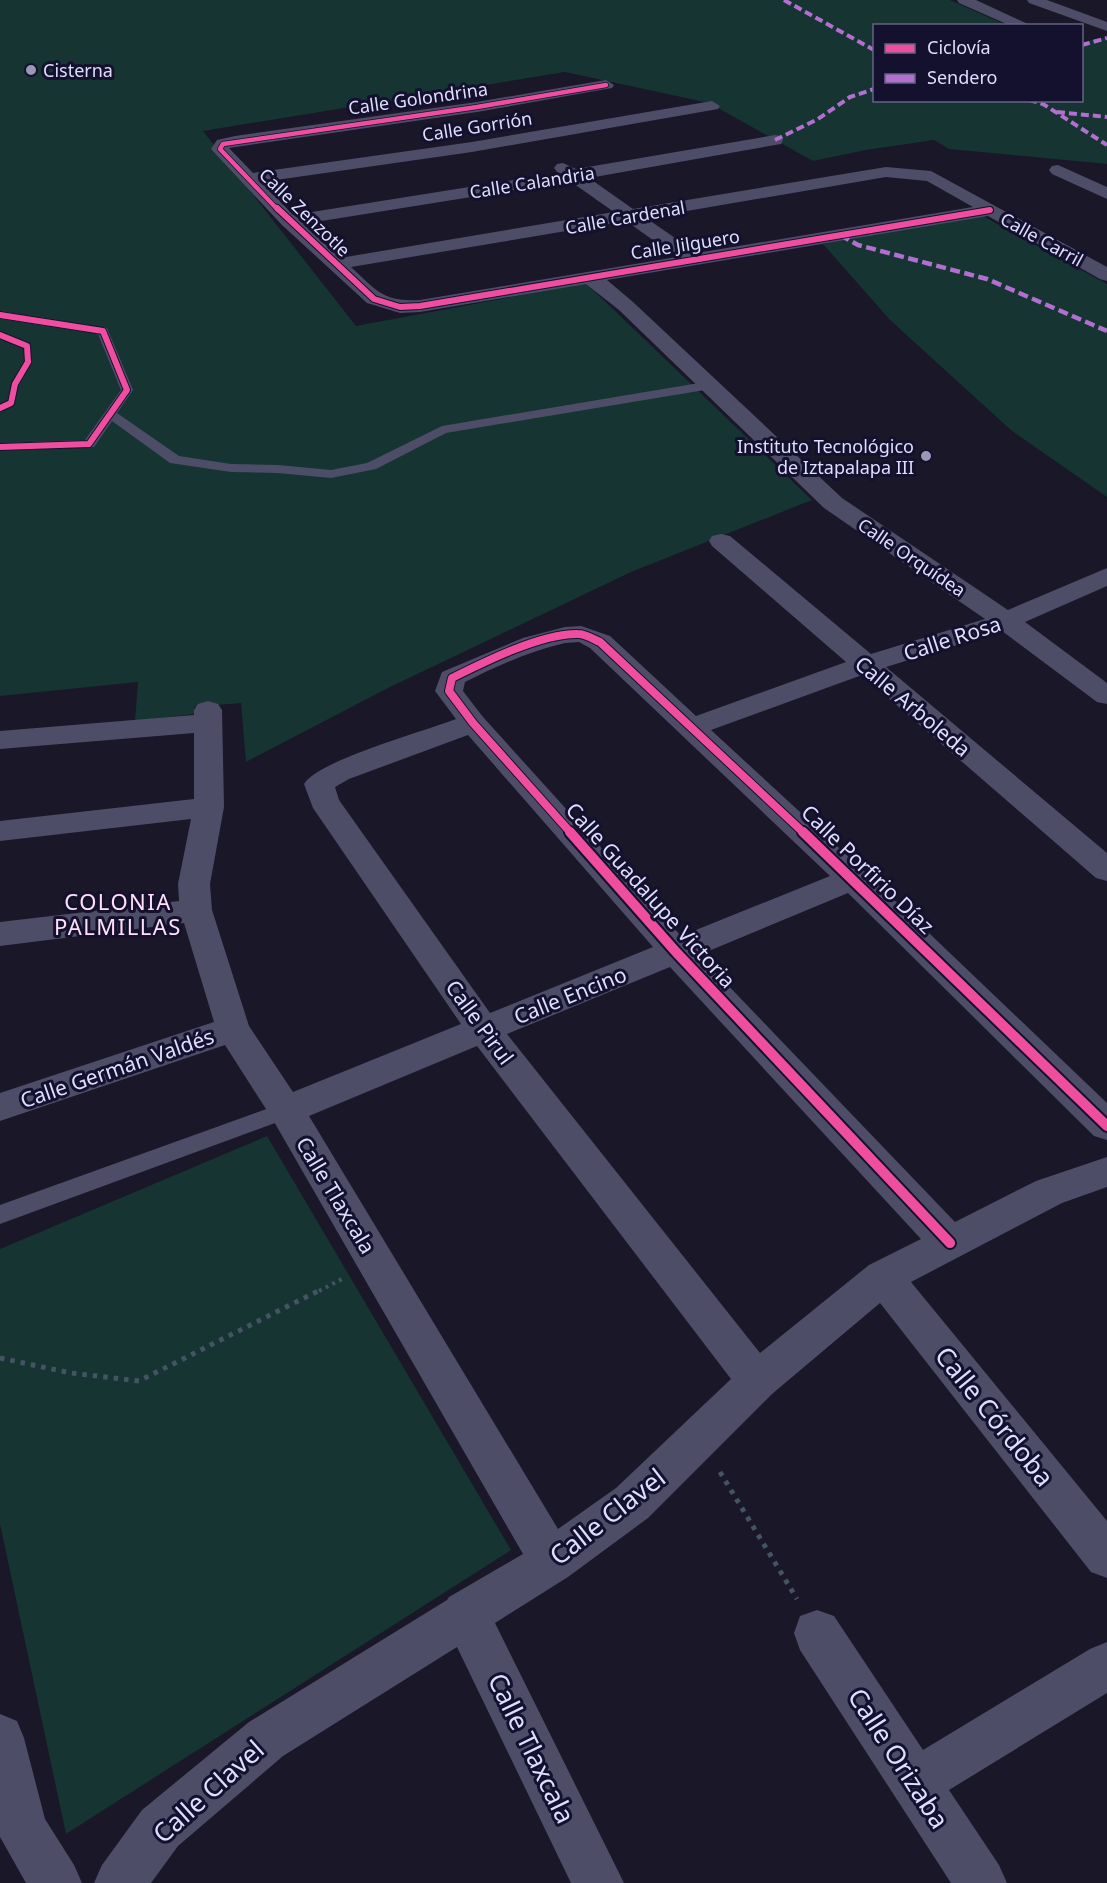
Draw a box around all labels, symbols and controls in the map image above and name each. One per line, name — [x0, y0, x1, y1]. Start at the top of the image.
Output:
legend — [873, 24, 1083, 102]
text: Ciclovía — [927, 35, 991, 59]
place label: Cisterna — [43, 58, 113, 82]
marker: Cisterna — [24, 63, 38, 77]
text: Sendero — [927, 65, 997, 89]
street label: Calle Golondrina — [347, 76, 489, 120]
street label: Calle Gorrión — [420, 105, 534, 147]
street label: Calle Calandria — [468, 160, 596, 204]
street label: Calle Zenzotle — [254, 162, 356, 262]
street label: Calle Cardenal — [563, 195, 687, 239]
street label: Calle Carril — [996, 206, 1088, 272]
street label: Calle Jilguero — [629, 224, 741, 264]
place label: Instituto Tecnológico de Iztapalapa III — [737, 434, 914, 479]
marker: Instituto Tecnológico de Iztapalapa III — [919, 449, 933, 463]
street label: Calle Orquídea — [854, 512, 970, 602]
street label: Calle Rosa — [900, 609, 1004, 667]
street label: Calle Arboleda — [849, 649, 977, 763]
street label: Calle Guadalupe Victoria — [560, 796, 742, 994]
street label: Calle Porfirio Díaz — [795, 798, 941, 940]
district label: COLONIA PALMILLAS — [54, 886, 182, 941]
street label: Calle Encino — [510, 960, 630, 1030]
street label: Calle Pirul — [440, 974, 520, 1070]
street label: Calle Germán Valdés — [16, 1022, 218, 1114]
street label: Calle Tlaxcala — [290, 1131, 382, 1259]
street label: Calle Córdoba — [927, 1338, 1063, 1494]
street label: Calle Clavel — [541, 1459, 673, 1573]
street label: Calle Tlaxcala — [480, 1667, 584, 1829]
street label: Calle Orizaba — [840, 1681, 958, 1835]
street label: Calle Clavel — [145, 1731, 271, 1851]

